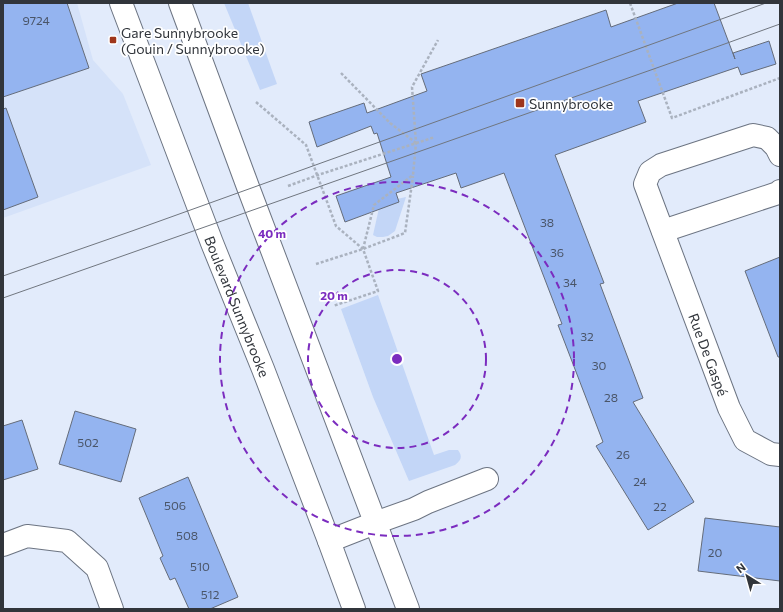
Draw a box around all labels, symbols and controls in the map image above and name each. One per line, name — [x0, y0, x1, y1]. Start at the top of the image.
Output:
house number: 9724 — [22, 13, 50, 27]
place label: Gare Sunnybrooke (Gouin / Sunnybrooke) — [121, 24, 265, 57]
marker: Gare Sunnybrooke (Gouin / Sunnybrooke) — [108, 35, 118, 45]
place label: Sunnybrooke — [529, 95, 613, 112]
marker: Sunnybrooke — [514, 97, 526, 109]
house number: 38 — [540, 215, 554, 229]
text: 40 m — [258, 226, 286, 240]
street label: Boulevard Sunnybrooke — [202, 233, 274, 379]
house number: 36 — [550, 245, 564, 259]
house number: 34 — [563, 275, 577, 289]
text: 20 m — [320, 288, 348, 302]
street label: Rue De Gaspé — [686, 311, 732, 398]
house number: 32 — [580, 329, 594, 343]
centre of rings — [390, 352, 404, 366]
house number: 30 — [592, 358, 607, 372]
house number: 28 — [604, 390, 618, 404]
house number: 502 — [77, 435, 99, 449]
house number: 26 — [616, 447, 630, 461]
house number: 24 — [633, 474, 647, 488]
house number: 506 — [164, 498, 186, 512]
house number: 22 — [653, 499, 667, 513]
house number: 508 — [176, 528, 198, 542]
house number: 20 — [708, 545, 722, 559]
north arrow — [727, 556, 767, 596]
house number: 510 — [190, 559, 210, 573]
text: N — [733, 560, 748, 575]
house number: 512 — [201, 587, 220, 601]

